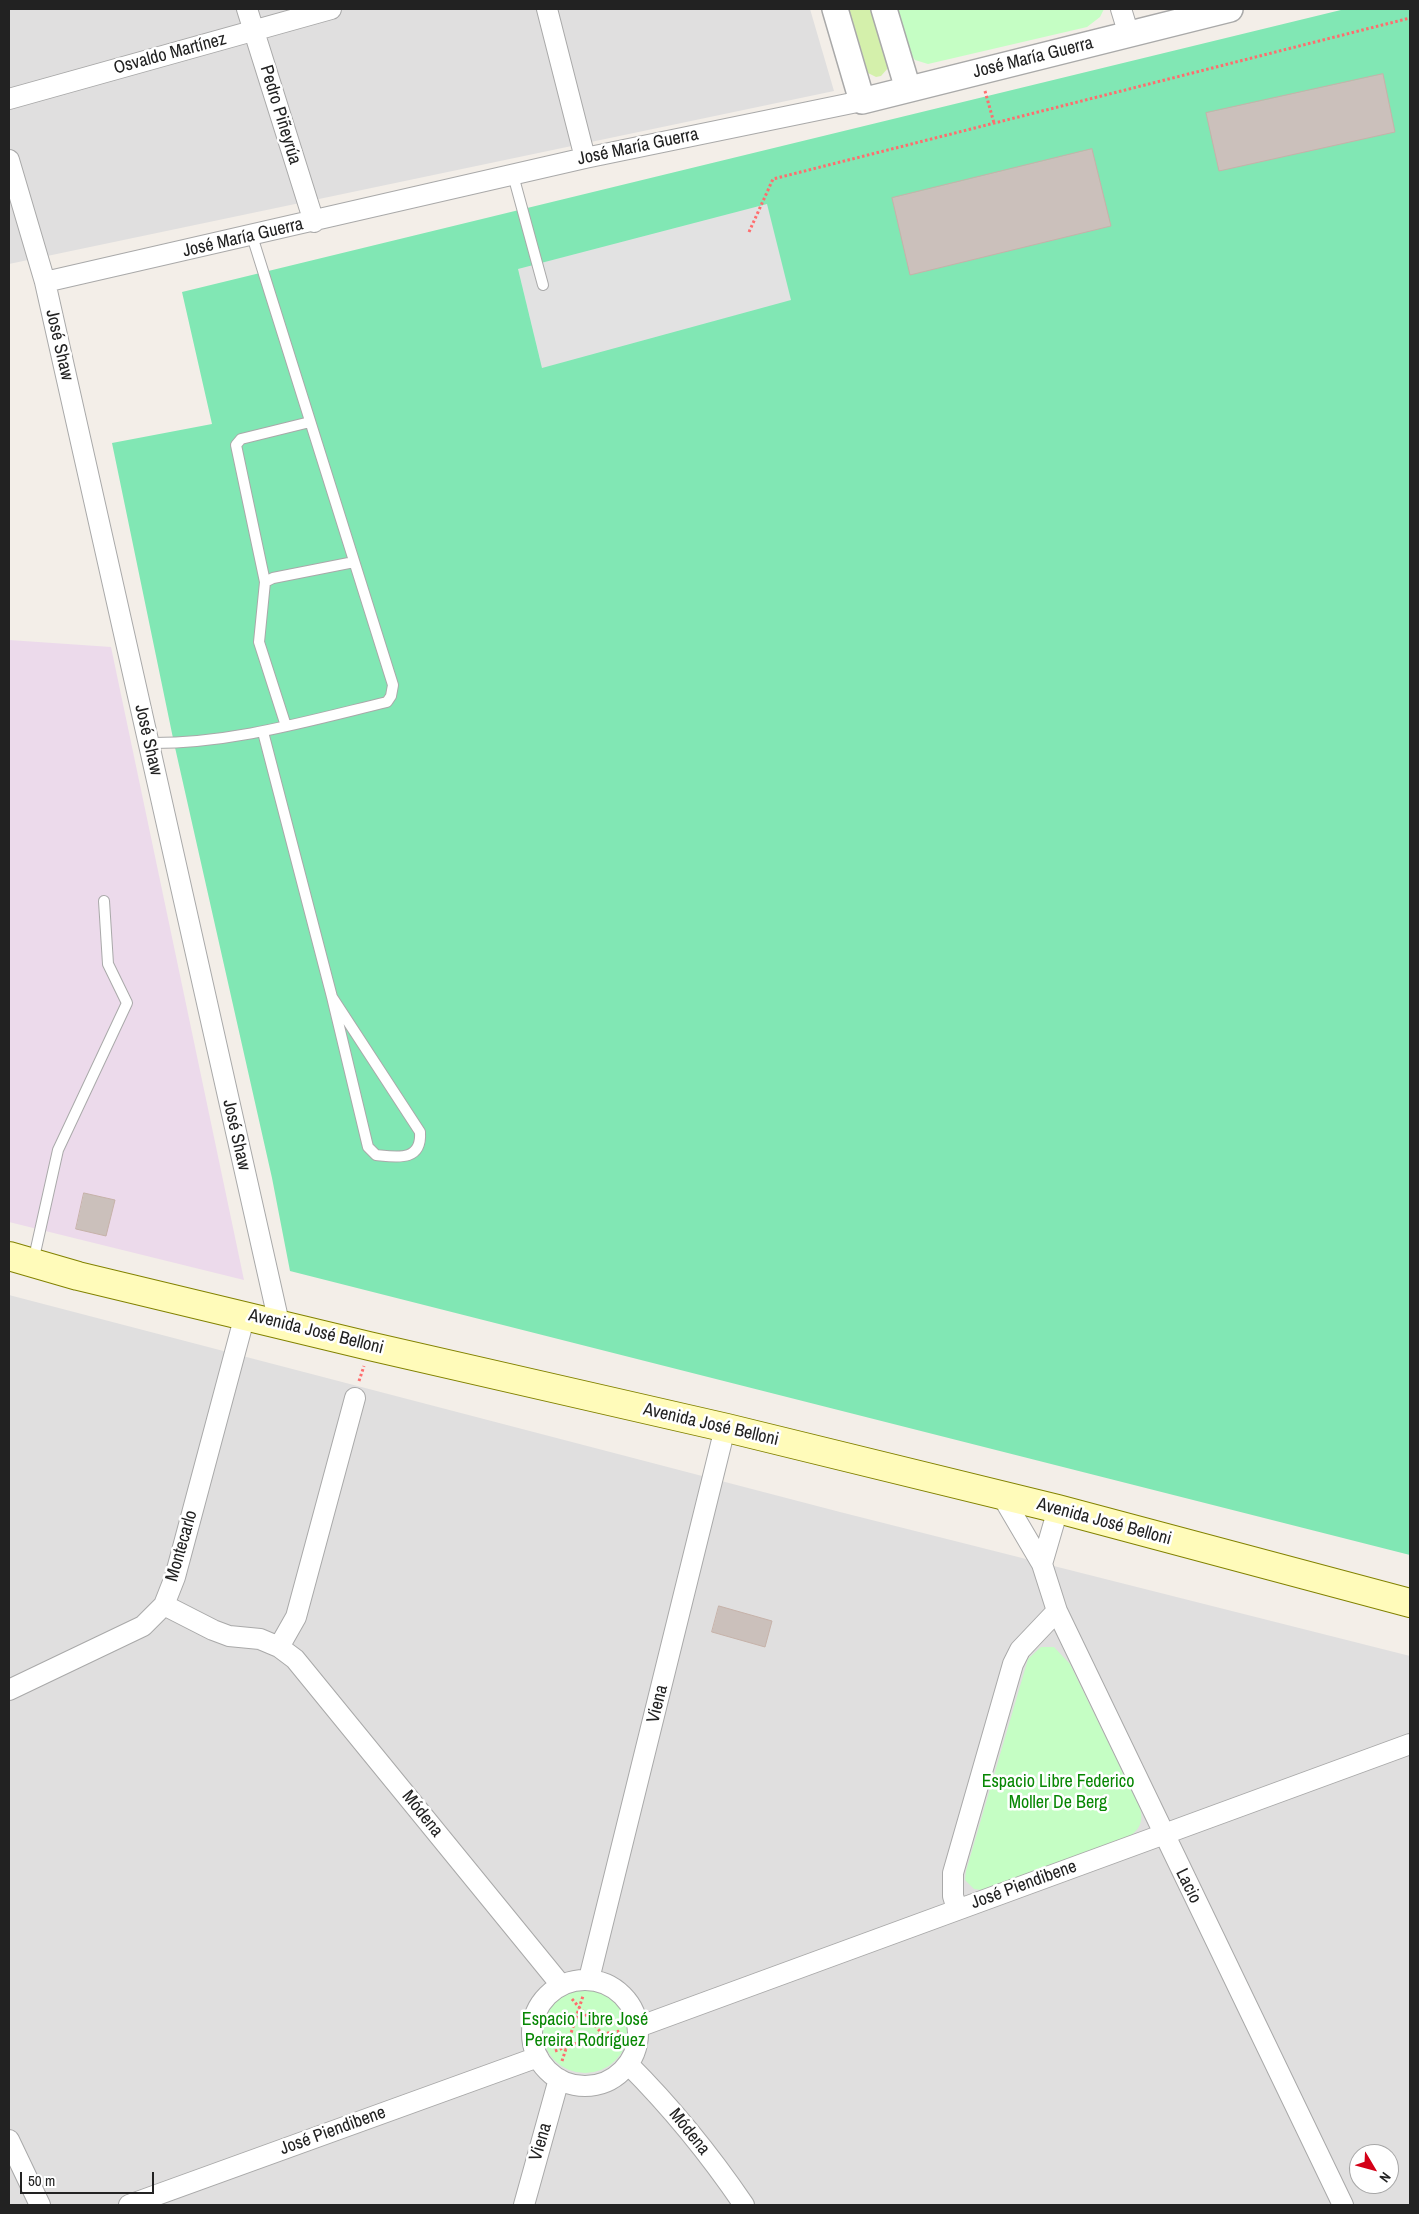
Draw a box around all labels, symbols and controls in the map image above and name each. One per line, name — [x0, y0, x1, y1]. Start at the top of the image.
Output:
street label: Osvaldo Martínez — [111, 29, 229, 79]
street label: José María Guerra — [971, 33, 1095, 83]
street label: Pedro Piñeyrúa — [255, 63, 305, 167]
street label: José María Guerra — [576, 124, 700, 170]
street label: José María Guerra — [181, 214, 305, 262]
street label: José Shaw — [40, 307, 78, 383]
street label: José Shaw — [129, 702, 167, 778]
street label: José Shaw — [217, 1097, 255, 1173]
street label: Avenida José Belloni — [246, 1305, 386, 1359]
street label: Avenida José Belloni — [641, 1399, 781, 1451]
street label: Avenida José Belloni — [1034, 1494, 1174, 1550]
street label: Montecarlo — [162, 1508, 202, 1584]
street label: Viena — [643, 1683, 673, 1725]
park label: Espacio Libre Federico Moller De Berg — [982, 1771, 1134, 1814]
street label: Módena — [397, 1786, 447, 1842]
street label: José Piendibene — [968, 1856, 1080, 1914]
street label: Lacio — [1170, 1865, 1206, 1907]
park label: Espacio Libre José Pereira Rodríguez — [522, 2009, 648, 2052]
street label: José Piendibene — [277, 2102, 389, 2160]
street label: Módena — [664, 2104, 714, 2160]
street label: Viena — [525, 2121, 557, 2163]
north arrow — [1349, 2144, 1399, 2194]
scale bar — [22, 2162, 156, 2194]
text: N — [1376, 2169, 1395, 2186]
text: 50 m — [28, 2170, 55, 2191]

